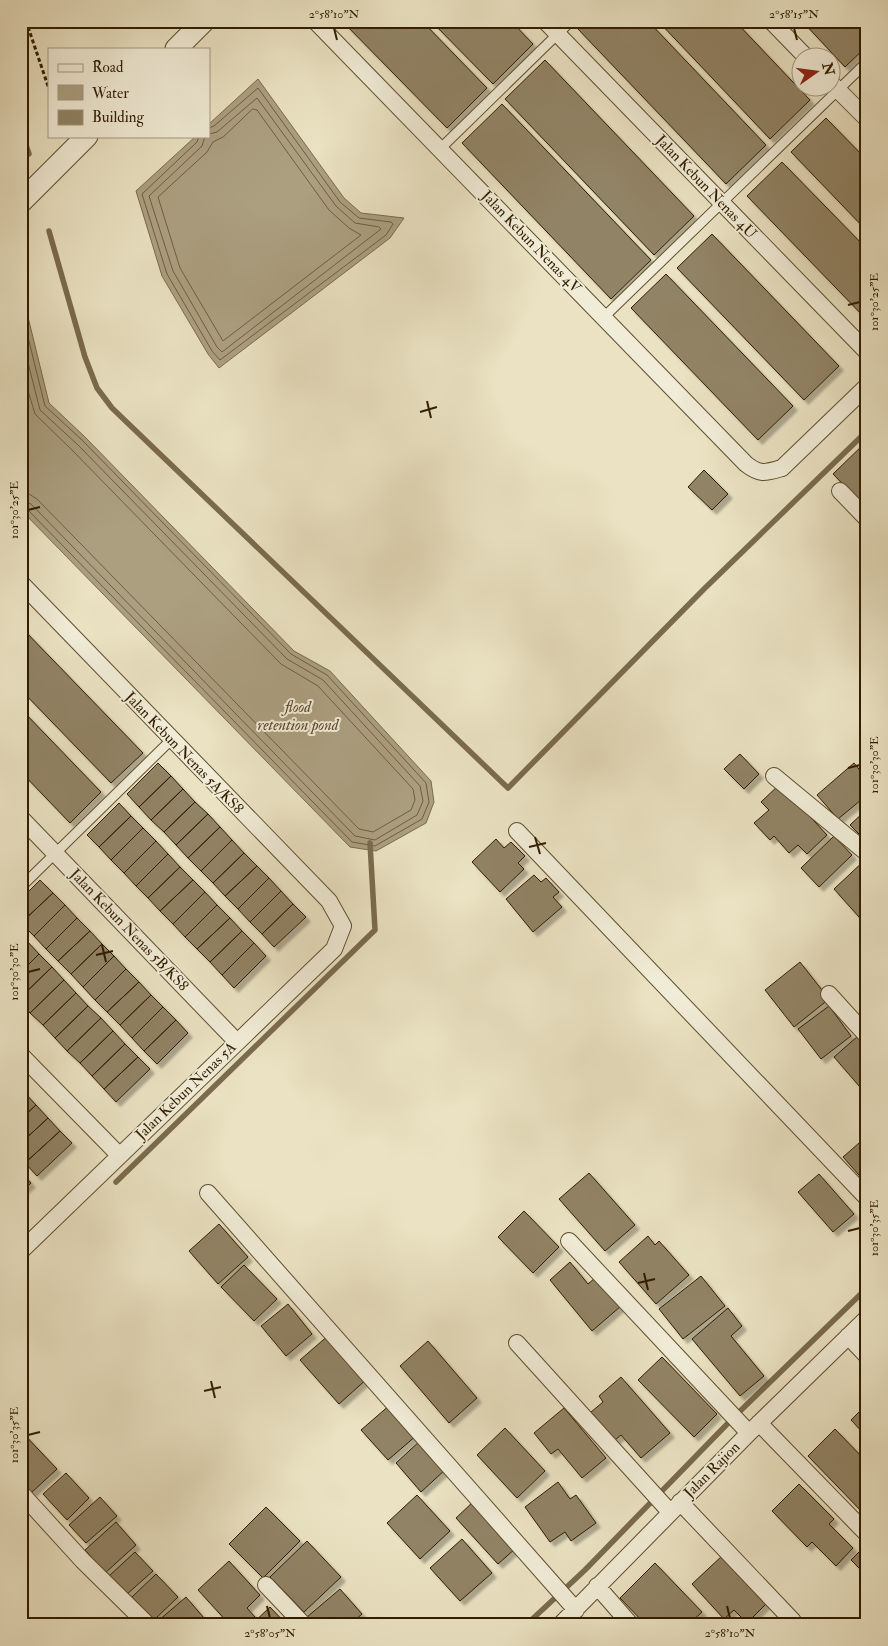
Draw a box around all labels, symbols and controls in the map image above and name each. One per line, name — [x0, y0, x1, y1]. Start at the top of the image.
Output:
text: 2°58'10"N — [309, 7, 360, 22]
text: 2°58'15"N — [769, 7, 819, 22]
legend — [48, 48, 210, 138]
north arrow — [790, 48, 840, 98]
text: Road — [92, 58, 124, 77]
text: N — [818, 60, 838, 78]
text: Water — [91, 84, 129, 103]
text: Building — [92, 108, 144, 127]
street label: Jalan Kebun Nenas 4U — [650, 130, 761, 244]
street label: Jalan Kebun Nenas 4V — [476, 186, 586, 299]
text: 101°30'25"E — [867, 273, 882, 331]
text: 101°30'25"E — [7, 481, 22, 539]
street label: Jalan Kebun Nenas 5A/KS8 — [119, 687, 247, 819]
water label: flood retention pond — [257, 697, 340, 735]
text: 101°30'30"E — [867, 736, 882, 794]
street label: Jalan Kebun Nenas 5B/KS8 — [64, 864, 192, 996]
text: 101°30'30"E — [7, 943, 22, 1001]
street label: Jalan Kebun Nenas 5A — [131, 1038, 241, 1145]
text: 101°30'35"E — [867, 1199, 882, 1256]
text: 101°30'35"E — [7, 1406, 22, 1463]
street label: Jalan Rajion — [679, 1438, 745, 1504]
text: 2°58'05"N — [244, 1626, 296, 1641]
text: 2°58'10"N — [705, 1626, 756, 1641]

